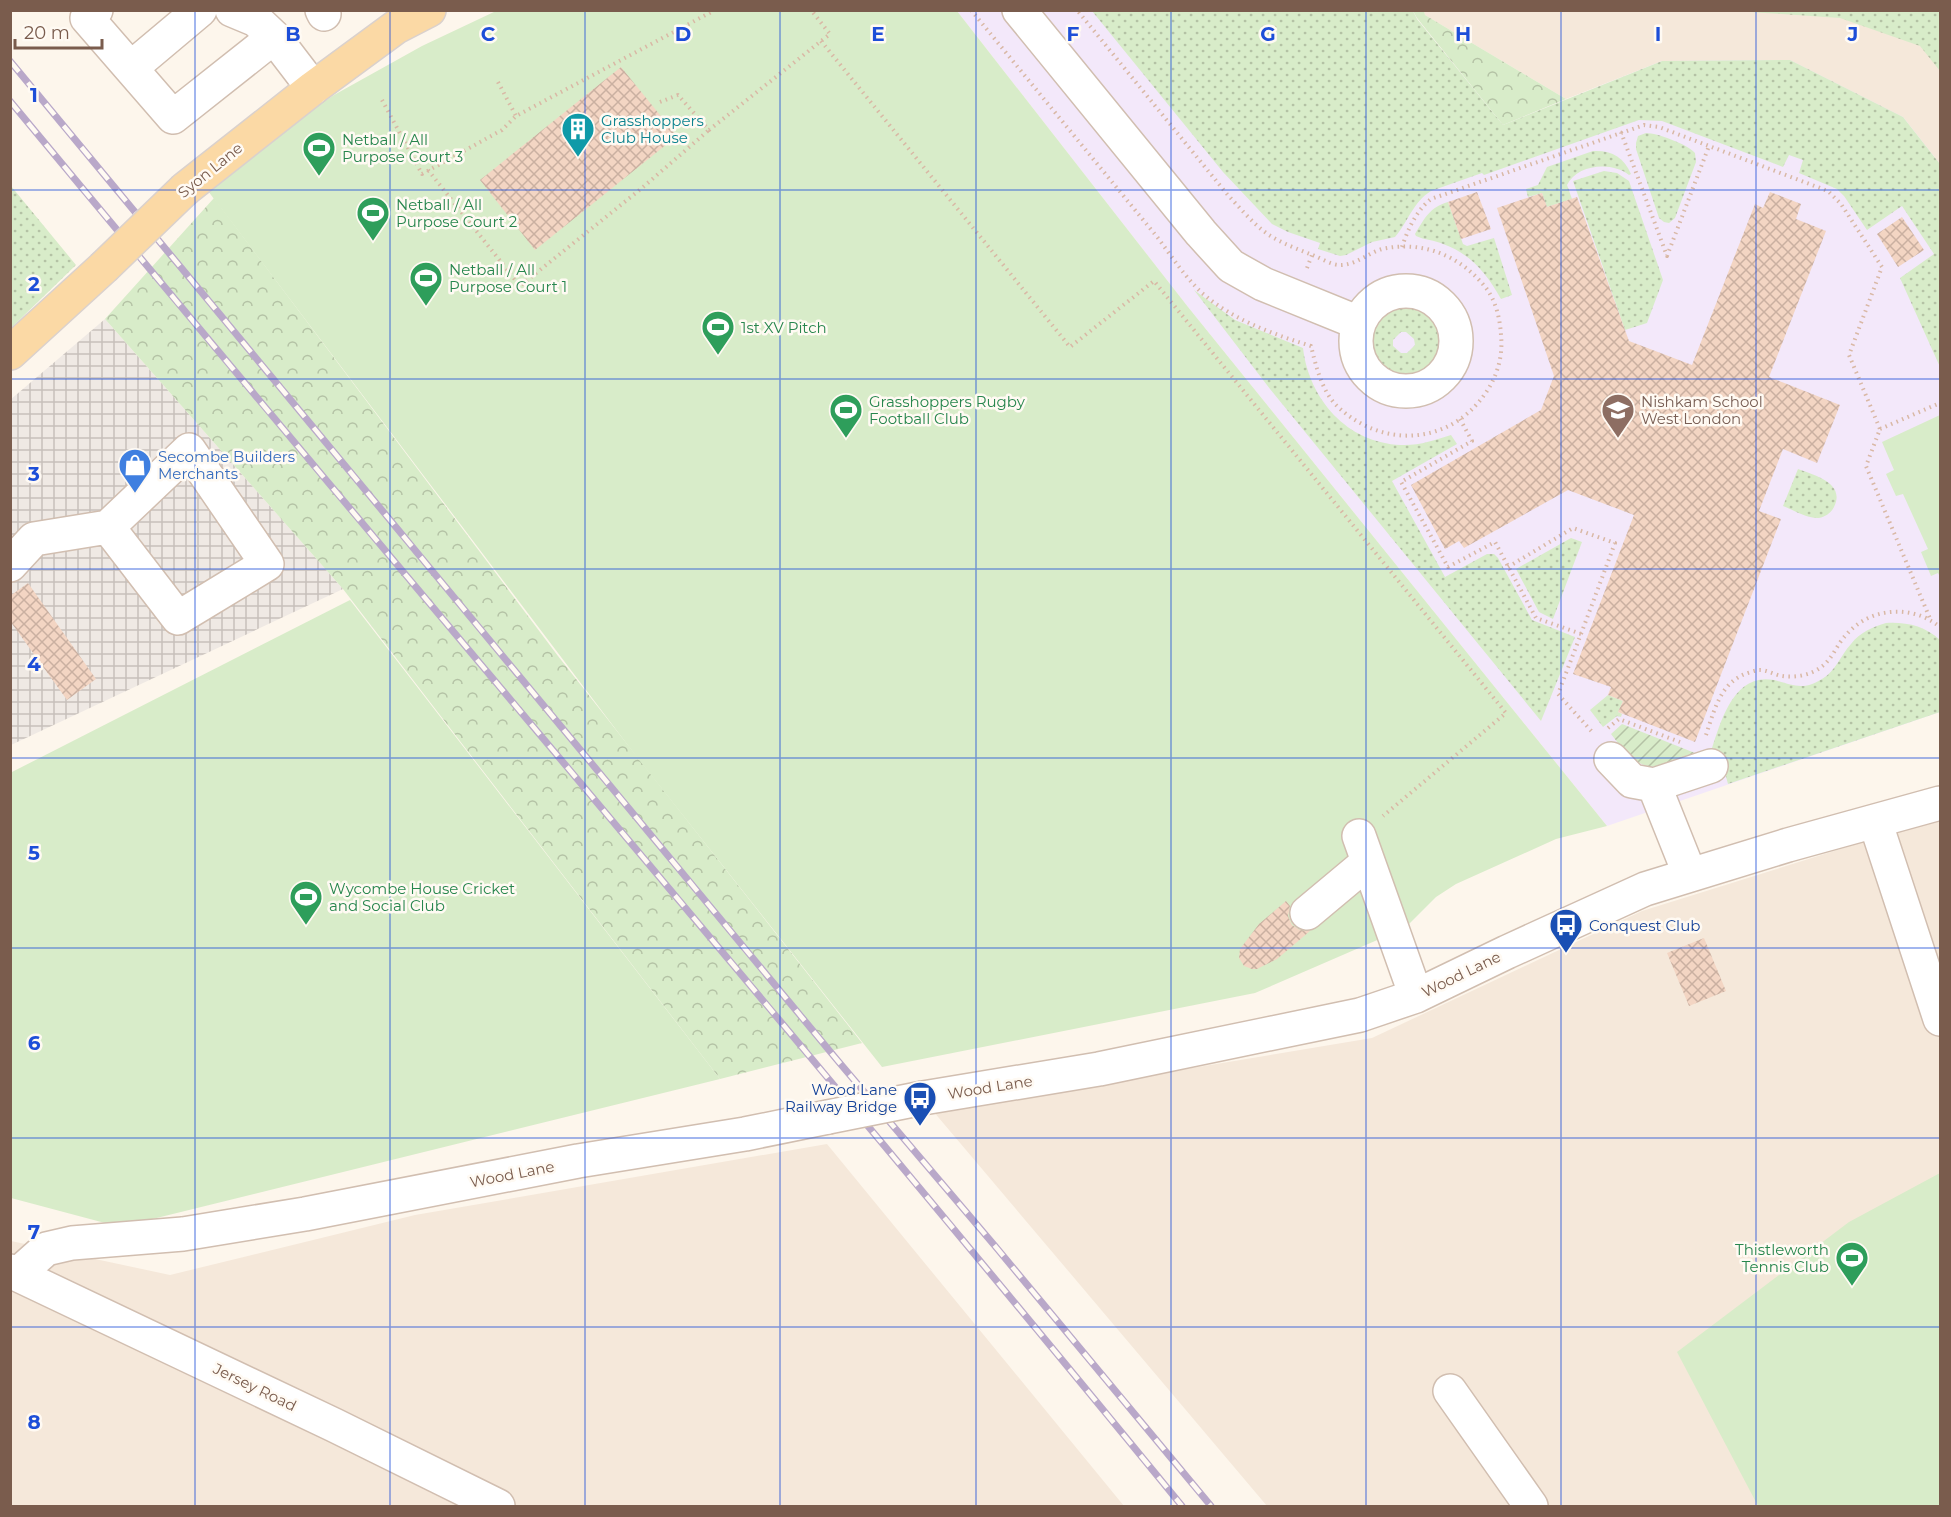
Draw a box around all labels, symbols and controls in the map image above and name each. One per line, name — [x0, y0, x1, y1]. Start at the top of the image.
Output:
scale bar — [15, 12, 102, 50]
text: 20 m — [24, 22, 70, 44]
text: B — [285, 22, 301, 46]
text: C — [481, 22, 496, 46]
text: D — [675, 22, 691, 46]
text: E — [871, 22, 885, 46]
text: F — [1067, 22, 1080, 46]
text: G — [1260, 22, 1276, 46]
text: H — [1455, 22, 1471, 46]
text: I — [1655, 22, 1661, 46]
text: J — [1847, 22, 1858, 46]
text: 1 — [30, 83, 38, 107]
building icon: Grasshoppers Club House — [560, 111, 596, 158]
place label: Grasshoppers Club House — [601, 111, 704, 147]
sports icon: Netball / All Purpose Court 3 — [301, 130, 337, 177]
place label: Netball / All Purpose Court 3 — [342, 130, 463, 166]
street label: Syon Lane — [174, 138, 246, 202]
sports icon: Netball / All Purpose Court 2 — [355, 195, 391, 242]
place label: Netball / All Purpose Court 2 — [396, 195, 517, 231]
sports icon: Netball / All Purpose Court 1 — [408, 260, 444, 307]
place label: Netball / All Purpose Court 1 — [449, 260, 567, 296]
text: 2 — [28, 272, 40, 296]
sports icon: 1st XV Pitch — [700, 309, 736, 356]
place label: 1st XV Pitch — [741, 318, 827, 337]
sports icon: Grasshoppers Rugby Football Club — [828, 392, 864, 439]
place label: Grasshoppers Rugby Football Club — [869, 392, 1026, 428]
school or university icon: Nishkam School West London — [1600, 392, 1636, 439]
place label: Nishkam School West London — [1641, 392, 1763, 428]
shop icon: Secombe Builders Merchants — [117, 447, 153, 494]
place label: Secombe Builders Merchants — [158, 447, 295, 483]
text: 3 — [27, 462, 40, 486]
text: 4 — [27, 652, 41, 676]
text: 5 — [28, 841, 40, 865]
sports icon: Wycombe House Cricket and Social Club — [288, 879, 324, 926]
place label: Wycombe House Cricket and Social Club — [329, 879, 515, 915]
bus stop icon: Conquest Club — [1548, 907, 1584, 954]
place label: Conquest Club — [1589, 916, 1700, 935]
street label: Wood Lane — [1418, 947, 1504, 1001]
text: 6 — [28, 1031, 41, 1055]
street label: Wood Lane — [946, 1071, 1034, 1103]
place label: Wood Lane Railway Bridge — [785, 1080, 897, 1116]
bus stop icon: Wood Lane Railway Bridge — [902, 1080, 938, 1127]
street label: Wood Lane — [468, 1157, 556, 1191]
text: 7 — [28, 1220, 40, 1244]
place label: Thistleworth Tennis Club — [1735, 1240, 1829, 1276]
sports icon: Thistleworth Tennis Club — [1834, 1240, 1870, 1287]
street label: Jersey Road — [209, 1358, 300, 1415]
text: 8 — [27, 1410, 41, 1434]

